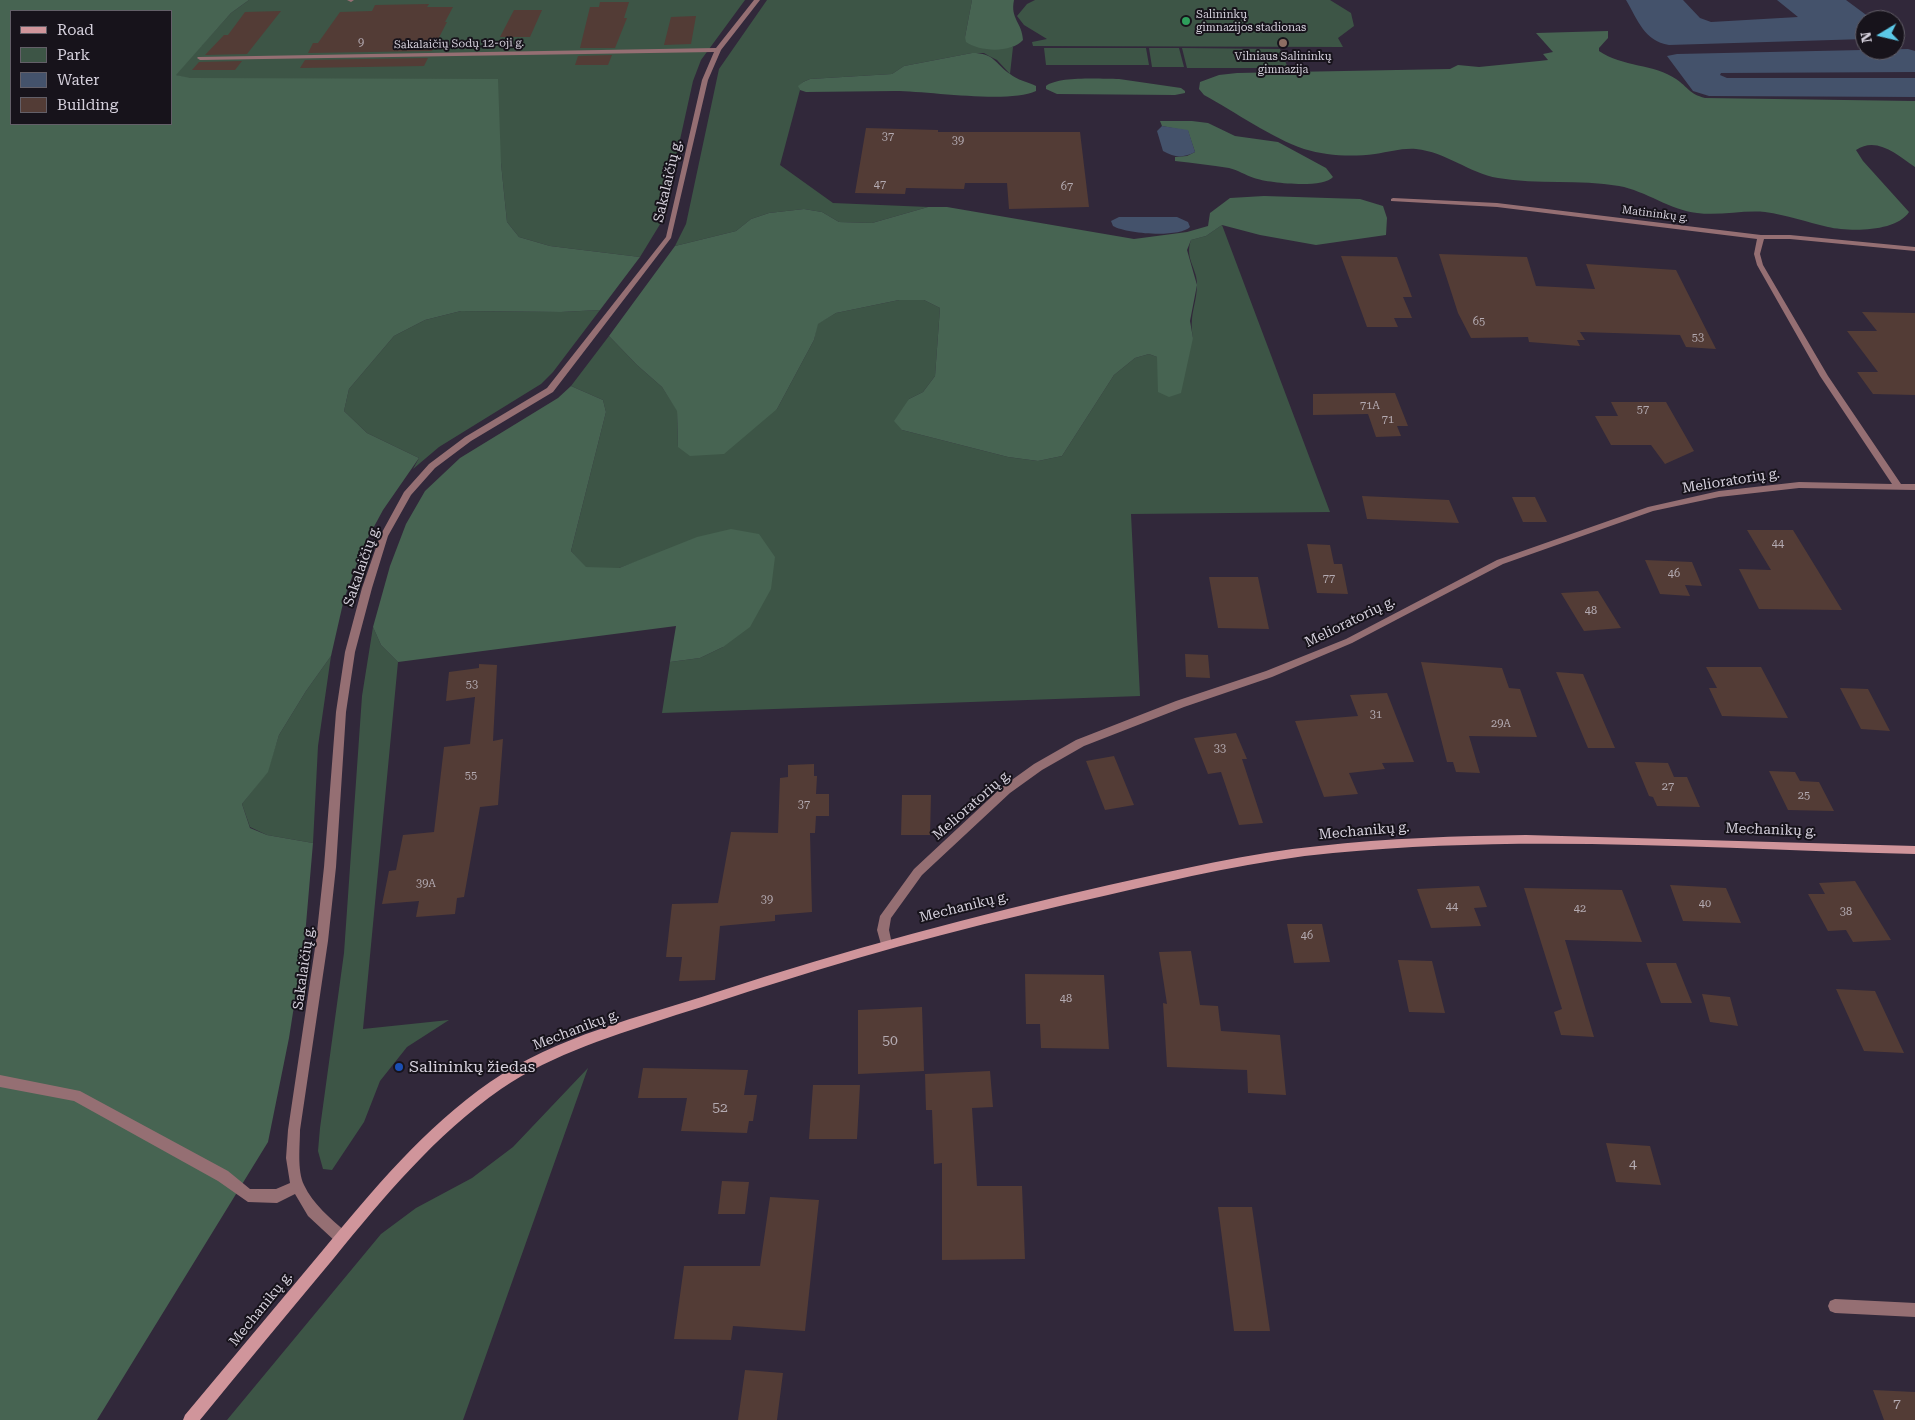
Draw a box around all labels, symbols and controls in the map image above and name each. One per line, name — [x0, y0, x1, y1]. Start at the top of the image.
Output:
place label: Salininkų gimnazijos stadionas — [1196, 8, 1306, 34]
legend — [10, 10, 172, 125]
north arrow — [1855, 10, 1905, 60]
marker: Salininkų gimnazijos stadionas — [1180, 15, 1192, 27]
text: Road — [57, 21, 94, 39]
text: N — [1857, 31, 1875, 44]
house number: 9 — [358, 36, 364, 50]
street label: Sakalaičių Sodų 12-oji g. — [394, 36, 524, 52]
marker: Vilniaus Salininkų gimnazija — [1277, 37, 1289, 49]
text: Park — [57, 46, 90, 64]
place label: Vilniaus Salininkų gimnazija — [1234, 50, 1332, 76]
text: Water — [57, 71, 99, 89]
text: Building — [57, 96, 118, 114]
house number: 37 — [882, 130, 894, 144]
house number: 39 — [952, 134, 964, 148]
street label: Sakalaičių g. — [650, 138, 686, 224]
house number: 47 — [874, 178, 886, 192]
house number: 67 — [1061, 180, 1073, 194]
street label: Matininkų g. — [1621, 203, 1689, 225]
house number: 65 — [1473, 315, 1485, 329]
house number: 53 — [1692, 331, 1704, 345]
house number: 71A — [1360, 399, 1380, 413]
house number: 57 — [1637, 403, 1649, 417]
house number: 71 — [1382, 413, 1394, 427]
street label: Melioratorių g. — [1681, 465, 1781, 497]
street label: Sakalaičių g. — [340, 523, 384, 609]
house number: 44 — [1772, 537, 1784, 551]
house number: 46 — [1668, 567, 1680, 581]
house number: 77 — [1323, 572, 1335, 586]
street label: Melioratorių g. — [1302, 593, 1398, 651]
house number: 48 — [1585, 604, 1597, 618]
house number: 53 — [466, 678, 478, 692]
house number: 31 — [1370, 708, 1382, 722]
house number: 29A — [1491, 717, 1511, 731]
house number: 33 — [1214, 742, 1226, 756]
street label: Melioratorių g. — [929, 766, 1015, 844]
house number: 55 — [465, 769, 477, 783]
house number: 27 — [1662, 780, 1674, 794]
house number: 25 — [1798, 789, 1810, 803]
house number: 37 — [798, 798, 810, 812]
street label: Mechanikų g. — [1318, 819, 1410, 843]
street label: Mechanikų g. — [1725, 820, 1817, 840]
house number: 39A — [416, 877, 436, 891]
street label: Mechanikų g. — [918, 888, 1010, 926]
house number: 39 — [761, 893, 773, 907]
house number: 40 — [1699, 897, 1711, 911]
house number: 44 — [1446, 900, 1458, 914]
house number: 42 — [1574, 902, 1586, 916]
house number: 38 — [1840, 905, 1852, 919]
street label: Sakalaičių g. — [290, 925, 318, 1011]
house number: 46 — [1301, 929, 1313, 943]
house number: 48 — [1060, 992, 1072, 1006]
street label: Mechanikų g. — [530, 1006, 622, 1054]
house number: 50 — [882, 1033, 898, 1049]
place label: Salininkų žiedas — [409, 1057, 535, 1077]
marker: Salininkų žiedas — [393, 1061, 405, 1073]
house number: 52 — [712, 1100, 728, 1116]
house number: 4 — [1629, 1156, 1637, 1172]
street label: Mechanikų g. — [226, 1268, 296, 1350]
house number: 7 — [1893, 1396, 1901, 1412]

